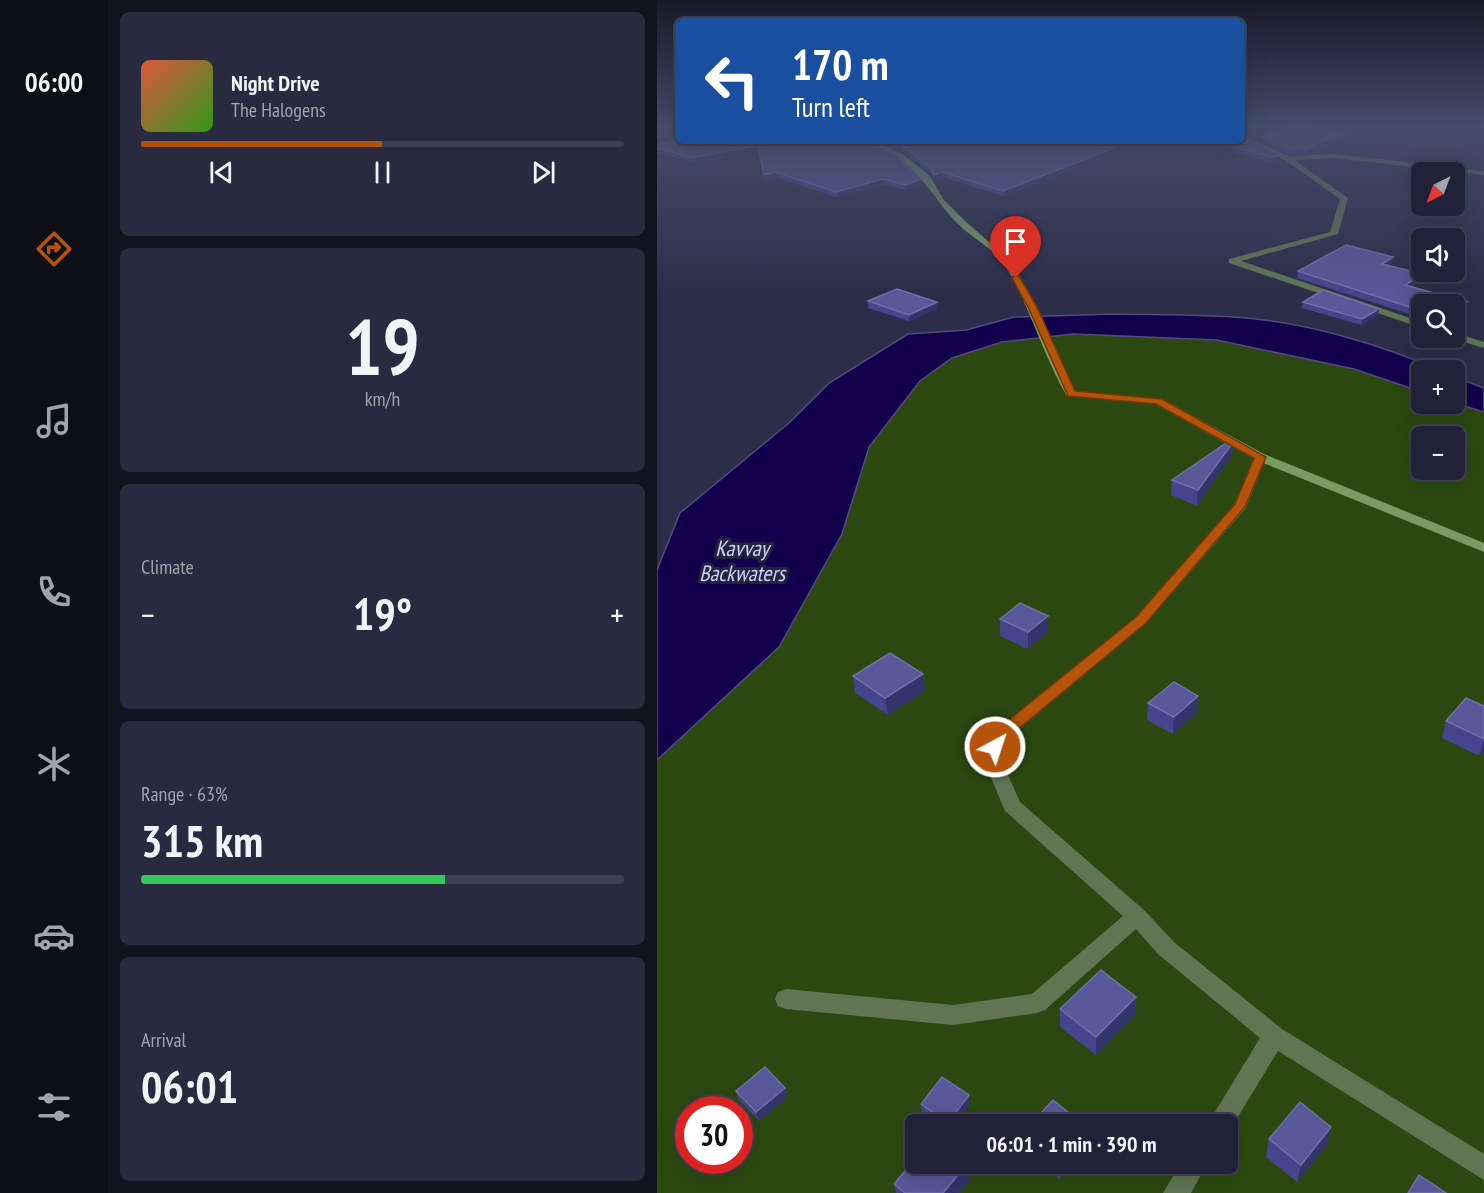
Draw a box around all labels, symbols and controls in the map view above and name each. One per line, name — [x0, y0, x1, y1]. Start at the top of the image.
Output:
text: 170 m — [792, 37, 889, 92]
icon: left — [693, 42, 771, 120]
text: 06:00 — [25, 65, 83, 99]
text: Night Drive — [231, 69, 320, 97]
text: Turn left — [792, 90, 870, 124]
text: The Halogens — [231, 97, 326, 123]
icon: previous — [205, 156, 238, 189]
icon: pause — [366, 156, 399, 189]
icon: next — [527, 156, 560, 189]
north arrow — [1411, 162, 1465, 216]
map controls — [1411, 162, 1465, 480]
pin — [990, 216, 1041, 278]
icon: arrive — [999, 225, 1032, 258]
icon: directions — [33, 228, 75, 270]
button: sound — [1411, 228, 1465, 282]
button: search — [1411, 294, 1465, 348]
text: 19 — [345, 296, 420, 397]
button: + — [1411, 360, 1465, 414]
text: km/h — [365, 386, 400, 412]
icon: music — [33, 400, 75, 442]
button: − — [1411, 426, 1465, 480]
water label: Kavvay Backwaters — [699, 534, 787, 587]
text: Climate — [141, 554, 194, 580]
icon: phone — [33, 571, 75, 613]
text: 19° — [353, 584, 412, 642]
text: − — [141, 593, 155, 636]
text: + — [610, 593, 624, 636]
position arrow — [963, 715, 1027, 779]
icon: climate — [33, 743, 75, 785]
text: Range · 63% — [141, 781, 228, 807]
text: 315 km — [141, 811, 263, 869]
icon: car — [33, 915, 75, 957]
text: Arrival — [141, 1027, 186, 1053]
text: 06:01 — [141, 1057, 238, 1115]
icon: filters — [33, 1086, 75, 1128]
speed limit sign: 30 — [675, 1096, 753, 1174]
text: 06:01 · 1 min · 390 m — [986, 1130, 1157, 1158]

